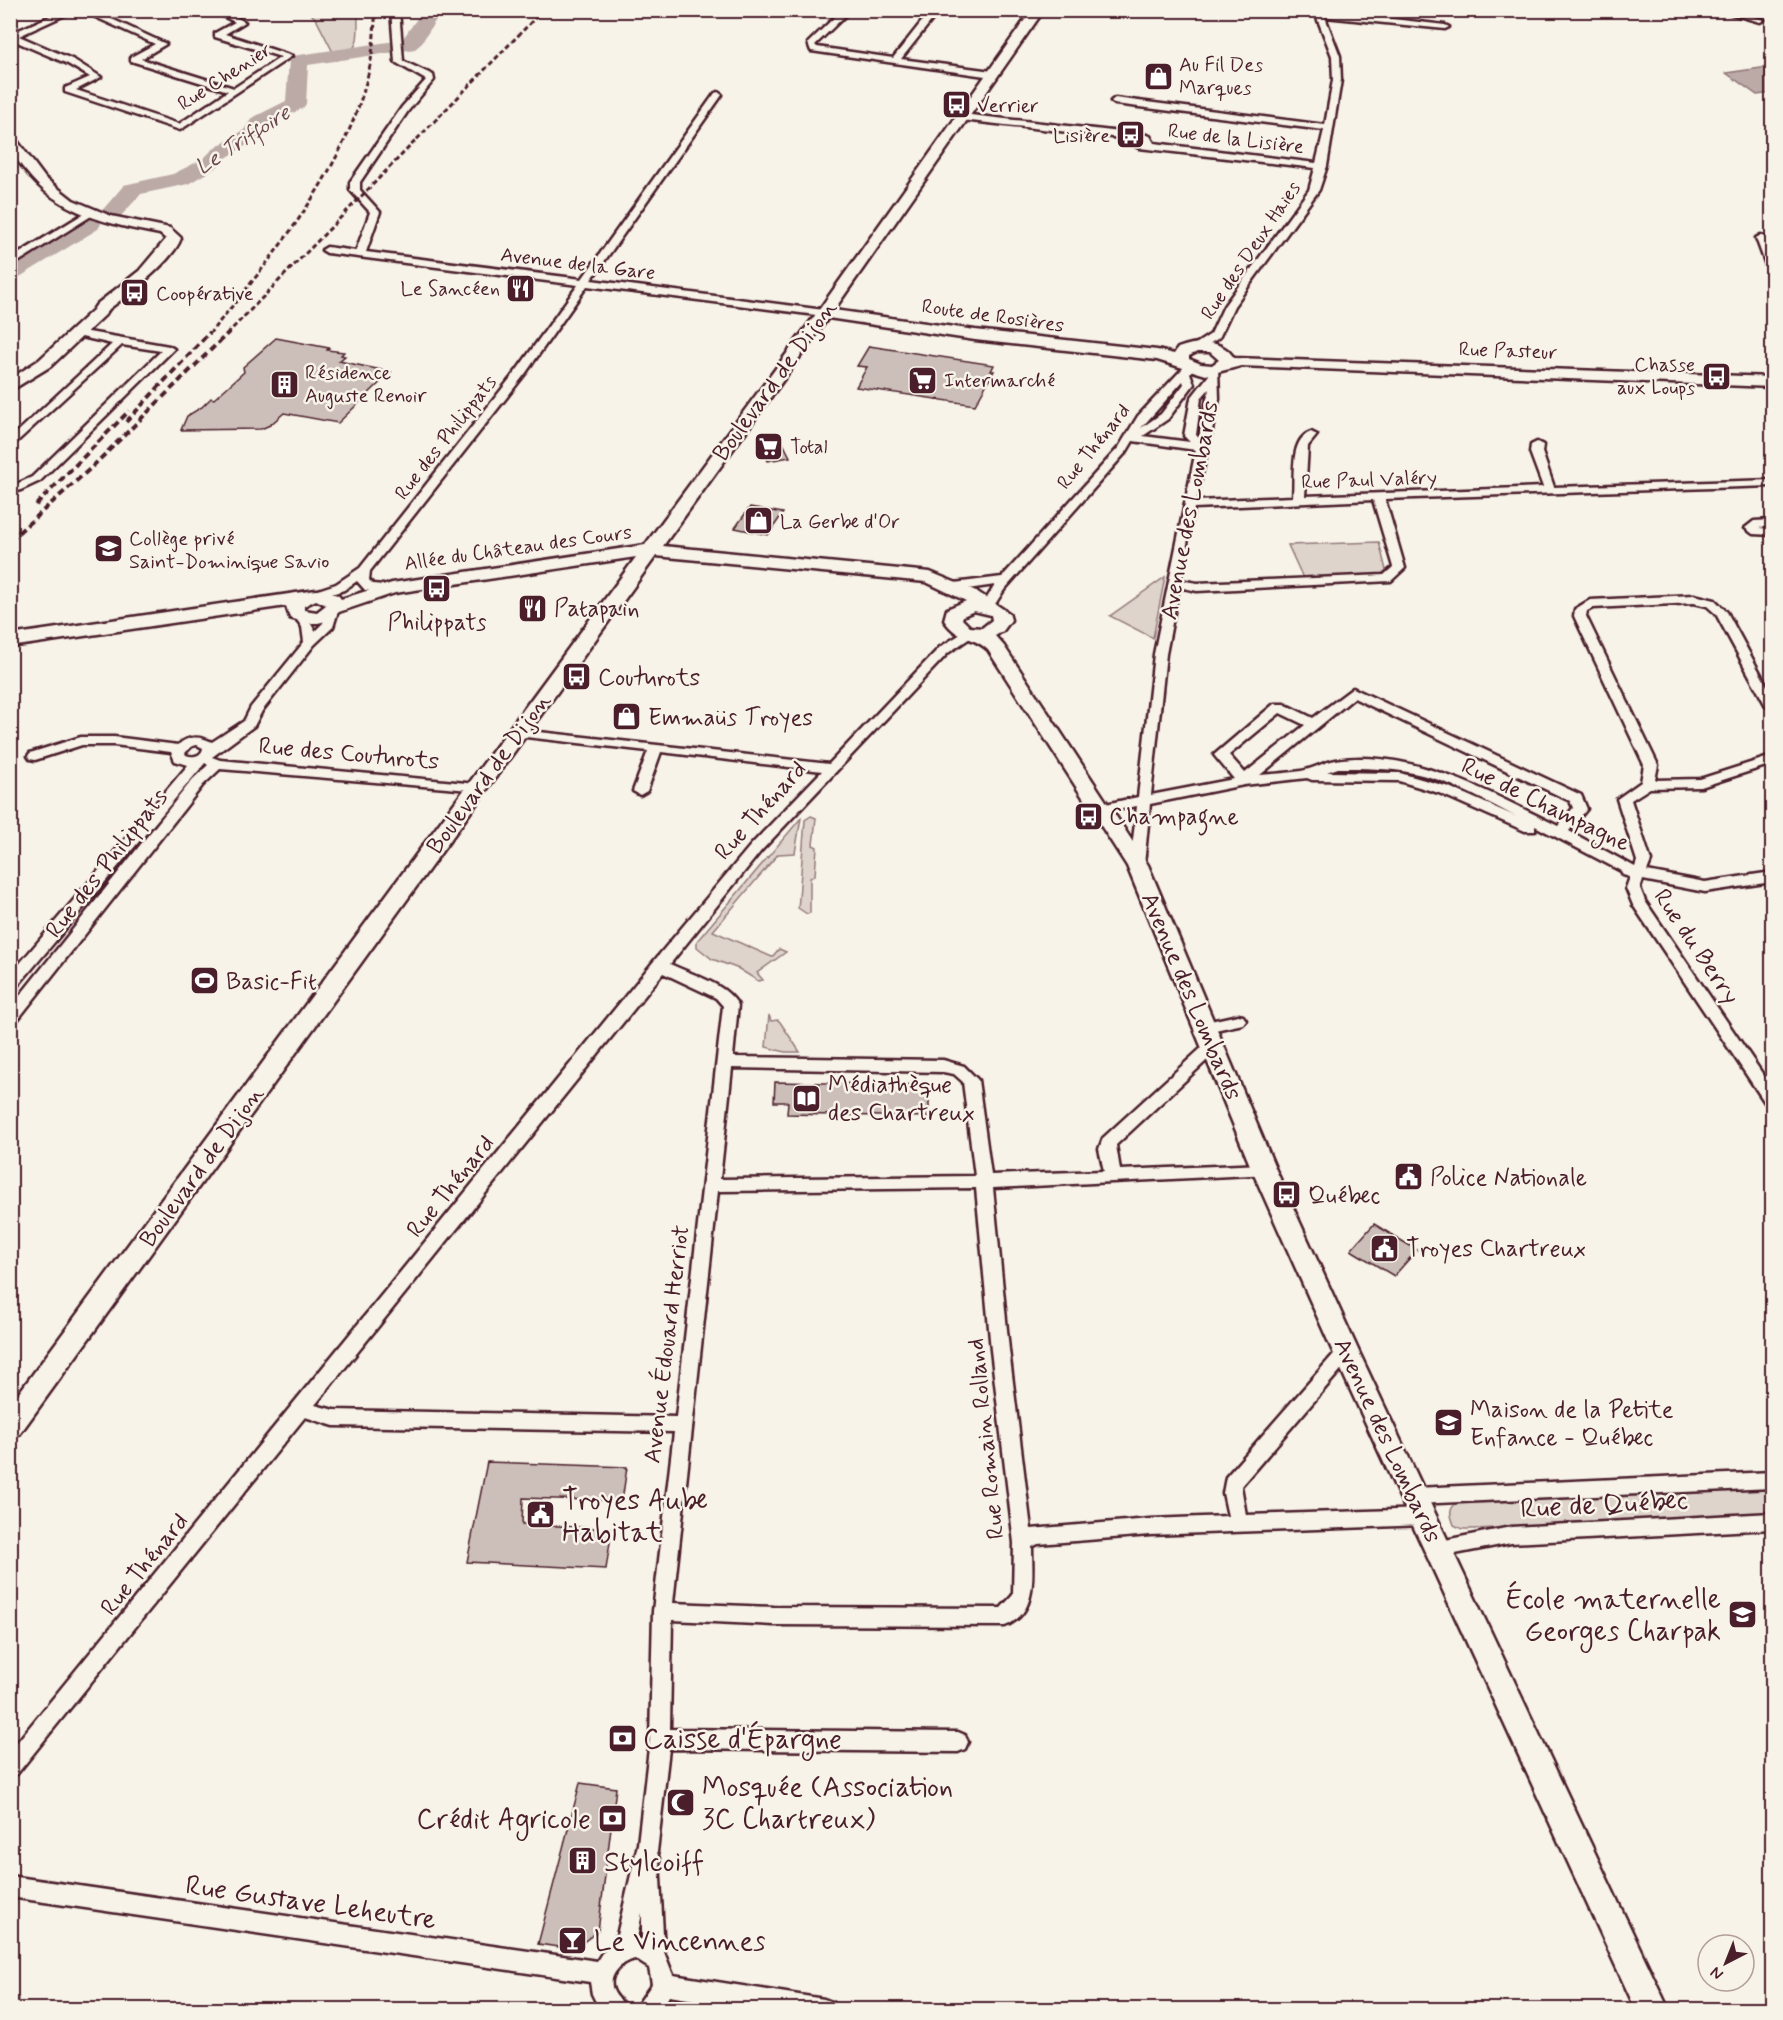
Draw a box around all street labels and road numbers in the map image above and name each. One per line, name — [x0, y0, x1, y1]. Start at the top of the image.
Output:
street label: Rue Chenier — [173, 37, 277, 118]
street label: Rue de la Lisière — [1166, 118, 1306, 161]
street label: Rue des Deux Haies — [1195, 176, 1308, 325]
street label: Avenue de la Gare — [499, 242, 657, 287]
street label: Route de Rosières — [920, 293, 1066, 340]
street label: Boulevard de Dijon — [706, 294, 844, 468]
street label: Rue Pasteur — [1458, 336, 1558, 367]
street label: Rue des Philippats — [389, 370, 504, 506]
street label: Rue Thénard — [1051, 398, 1137, 496]
street label: Avenue des Lombards — [1154, 398, 1227, 622]
street label: Rue Paul Valéry — [1301, 465, 1437, 496]
street label: Allée du Château des Cours — [403, 519, 634, 578]
street label: Boulevard de Dijon — [420, 687, 558, 861]
street label: Rue des Couturots — [257, 731, 441, 778]
street label: Rue de Champagne — [1455, 751, 1635, 861]
street label: Rue Thénard — [708, 755, 814, 867]
street label: Rue des Philippats — [39, 782, 176, 945]
street label: Rue du Berry — [1646, 883, 1746, 1011]
street label: Avenue des Lombards — [1133, 888, 1248, 1105]
street label: Boulevard de Dijon — [133, 1080, 271, 1254]
street label: Rue Thénard — [400, 1129, 502, 1245]
street label: Avenue Édouard Herriot — [635, 1223, 697, 1465]
street label: Avenue des Lombards — [1326, 1333, 1448, 1548]
street label: Rue Romain Rolland — [961, 1337, 1012, 1541]
street label: Rue de Québec — [1519, 1483, 1689, 1528]
street label: Rue Thénard — [94, 1507, 196, 1623]
street label: Rue Gustave Leheutre — [183, 1868, 438, 1939]

